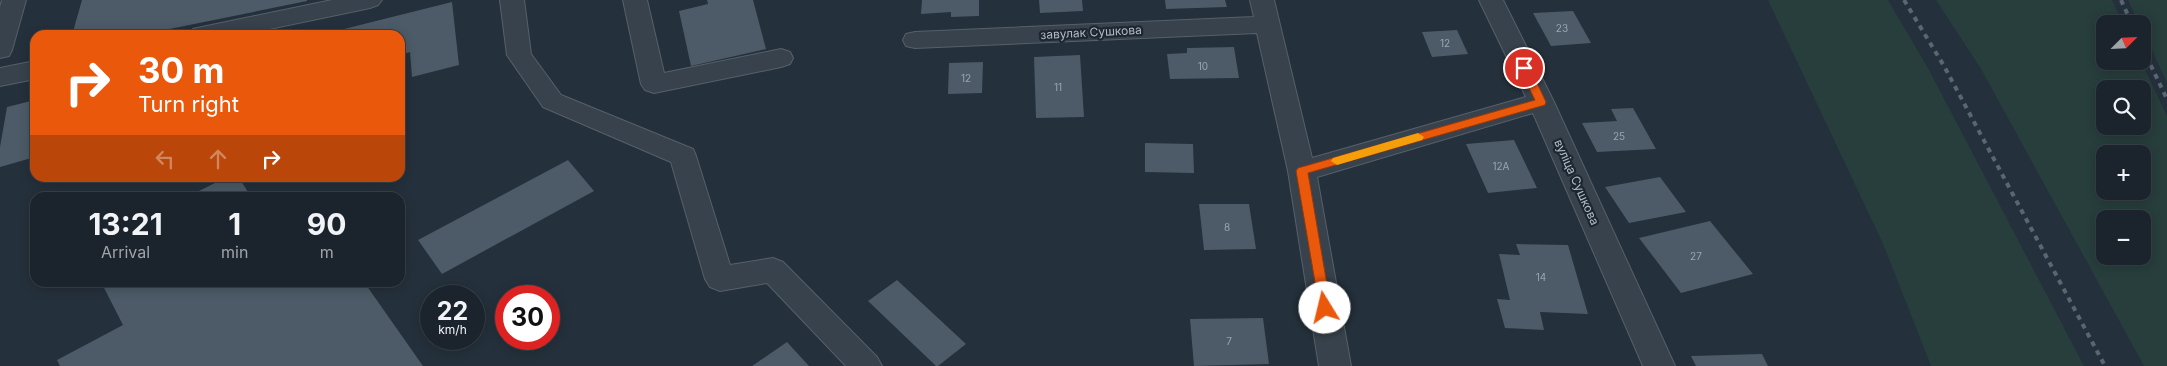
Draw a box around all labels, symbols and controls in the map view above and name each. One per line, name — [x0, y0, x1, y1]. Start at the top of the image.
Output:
north arrow — [2096, 15, 2151, 70]
map controls — [2096, 15, 2151, 265]
street label: завулак Сушкова — [1040, 22, 1142, 42]
house number: 23 — [1556, 22, 1568, 34]
house number: 12 — [1440, 37, 1450, 49]
pin — [1503, 47, 1545, 89]
text: 30 m — [138, 49, 224, 91]
icon: right — [55, 50, 120, 115]
icon: arrive — [1510, 54, 1538, 82]
house number: 10 — [1198, 60, 1208, 72]
house number: 12 — [961, 72, 971, 84]
button: search — [2096, 80, 2151, 135]
house number: 11 — [1054, 81, 1062, 93]
text: Turn right — [138, 91, 239, 117]
house number: 25 — [1613, 130, 1625, 142]
street label: вуліца Сушкова — [1551, 137, 1603, 227]
icon: left — [151, 145, 179, 173]
icon: ahead — [204, 145, 232, 173]
icon: right — [257, 145, 285, 173]
button: + — [2096, 145, 2151, 200]
house number: 12А — [1492, 160, 1510, 172]
text: 13:21 — [88, 206, 163, 242]
text: 1 — [228, 206, 241, 242]
text: 90 — [307, 206, 347, 242]
button: − — [2096, 210, 2151, 265]
house number: 8 — [1224, 221, 1230, 233]
text: Arrival — [101, 242, 150, 262]
text: min — [221, 242, 248, 262]
text: m — [320, 242, 334, 262]
house number: 27 — [1690, 250, 1702, 262]
house number: 14 — [1536, 271, 1546, 283]
position arrow — [1298, 281, 1350, 333]
speed limit sign: 30 — [495, 285, 560, 350]
text: 22 — [437, 296, 468, 326]
text: km/h — [438, 322, 467, 337]
house number: 7 — [1226, 335, 1232, 347]

